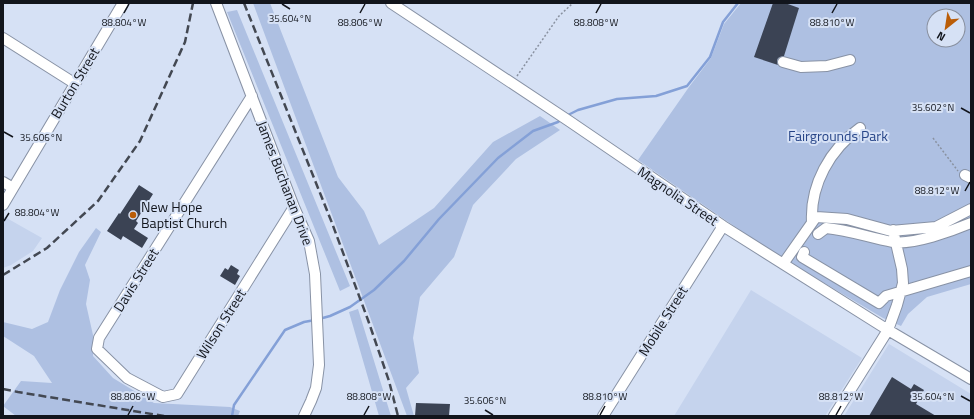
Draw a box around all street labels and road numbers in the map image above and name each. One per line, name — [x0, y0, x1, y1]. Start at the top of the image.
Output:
street label: Burton Street — [45, 43, 104, 122]
street label: James Buchanan Drive — [252, 117, 319, 248]
street label: Magnolia Street — [634, 161, 723, 230]
street label: Davis Street — [108, 244, 163, 316]
street label: Mobile Street — [633, 282, 692, 360]
street label: Wilson Street — [191, 284, 251, 363]

